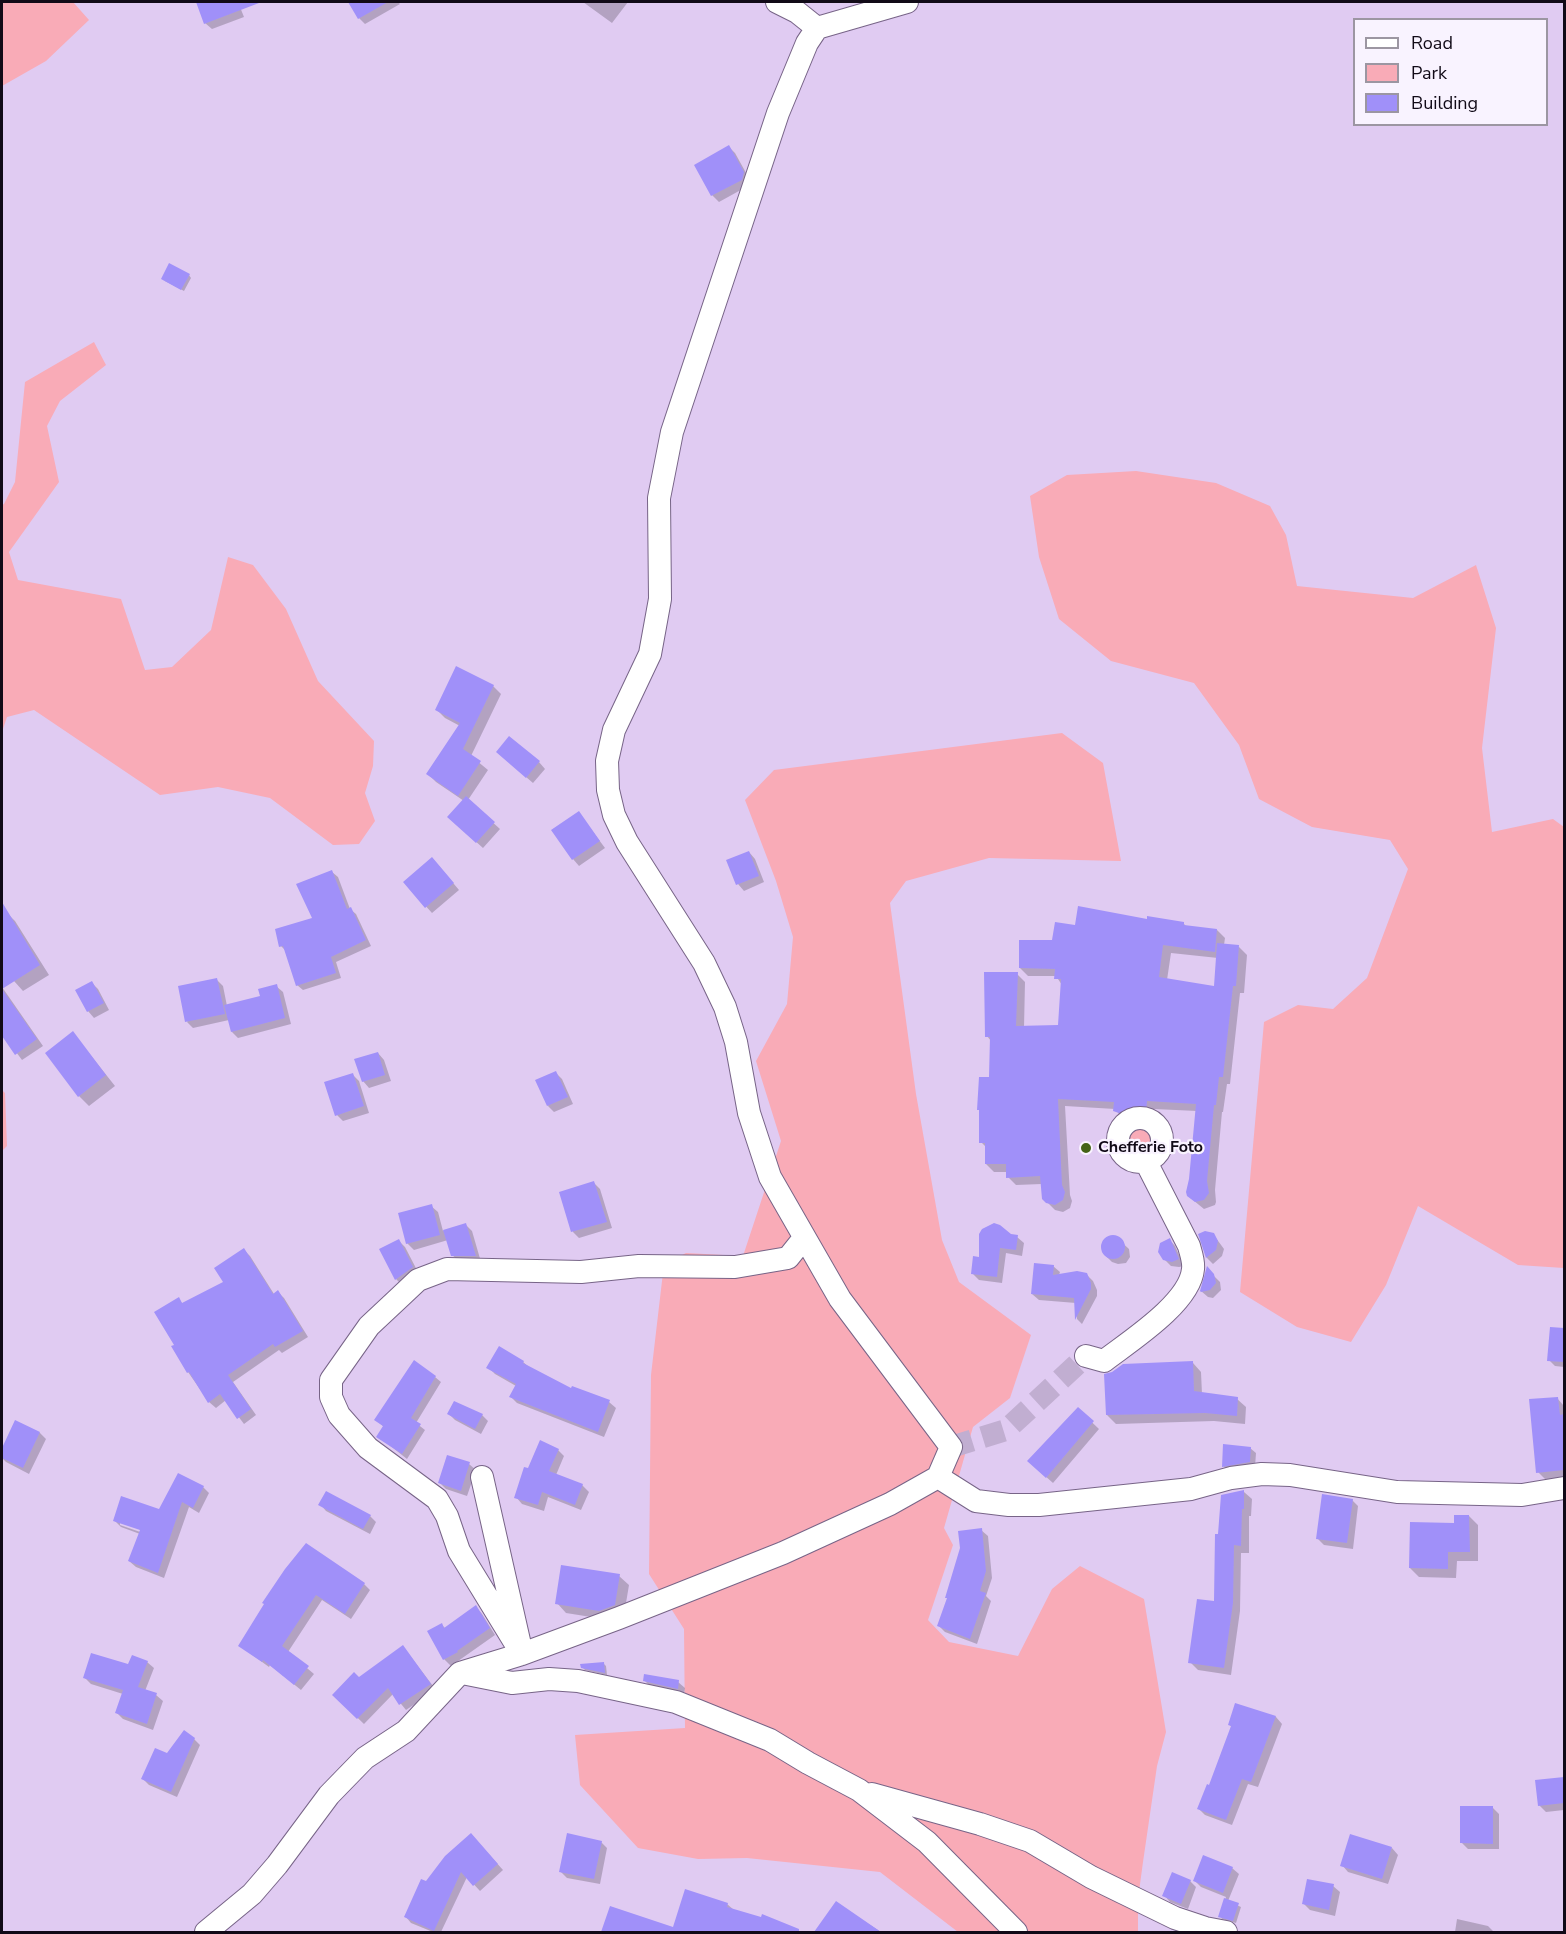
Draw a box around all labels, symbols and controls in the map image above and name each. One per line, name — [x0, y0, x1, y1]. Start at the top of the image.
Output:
legend — [1353, 18, 1548, 126]
text: Road — [1411, 31, 1453, 55]
text: Park — [1411, 61, 1447, 85]
text: Building — [1411, 91, 1478, 115]
place label: Chefferie Foto — [1098, 1138, 1203, 1158]
marker: Chefferie Foto — [1079, 1141, 1093, 1155]

